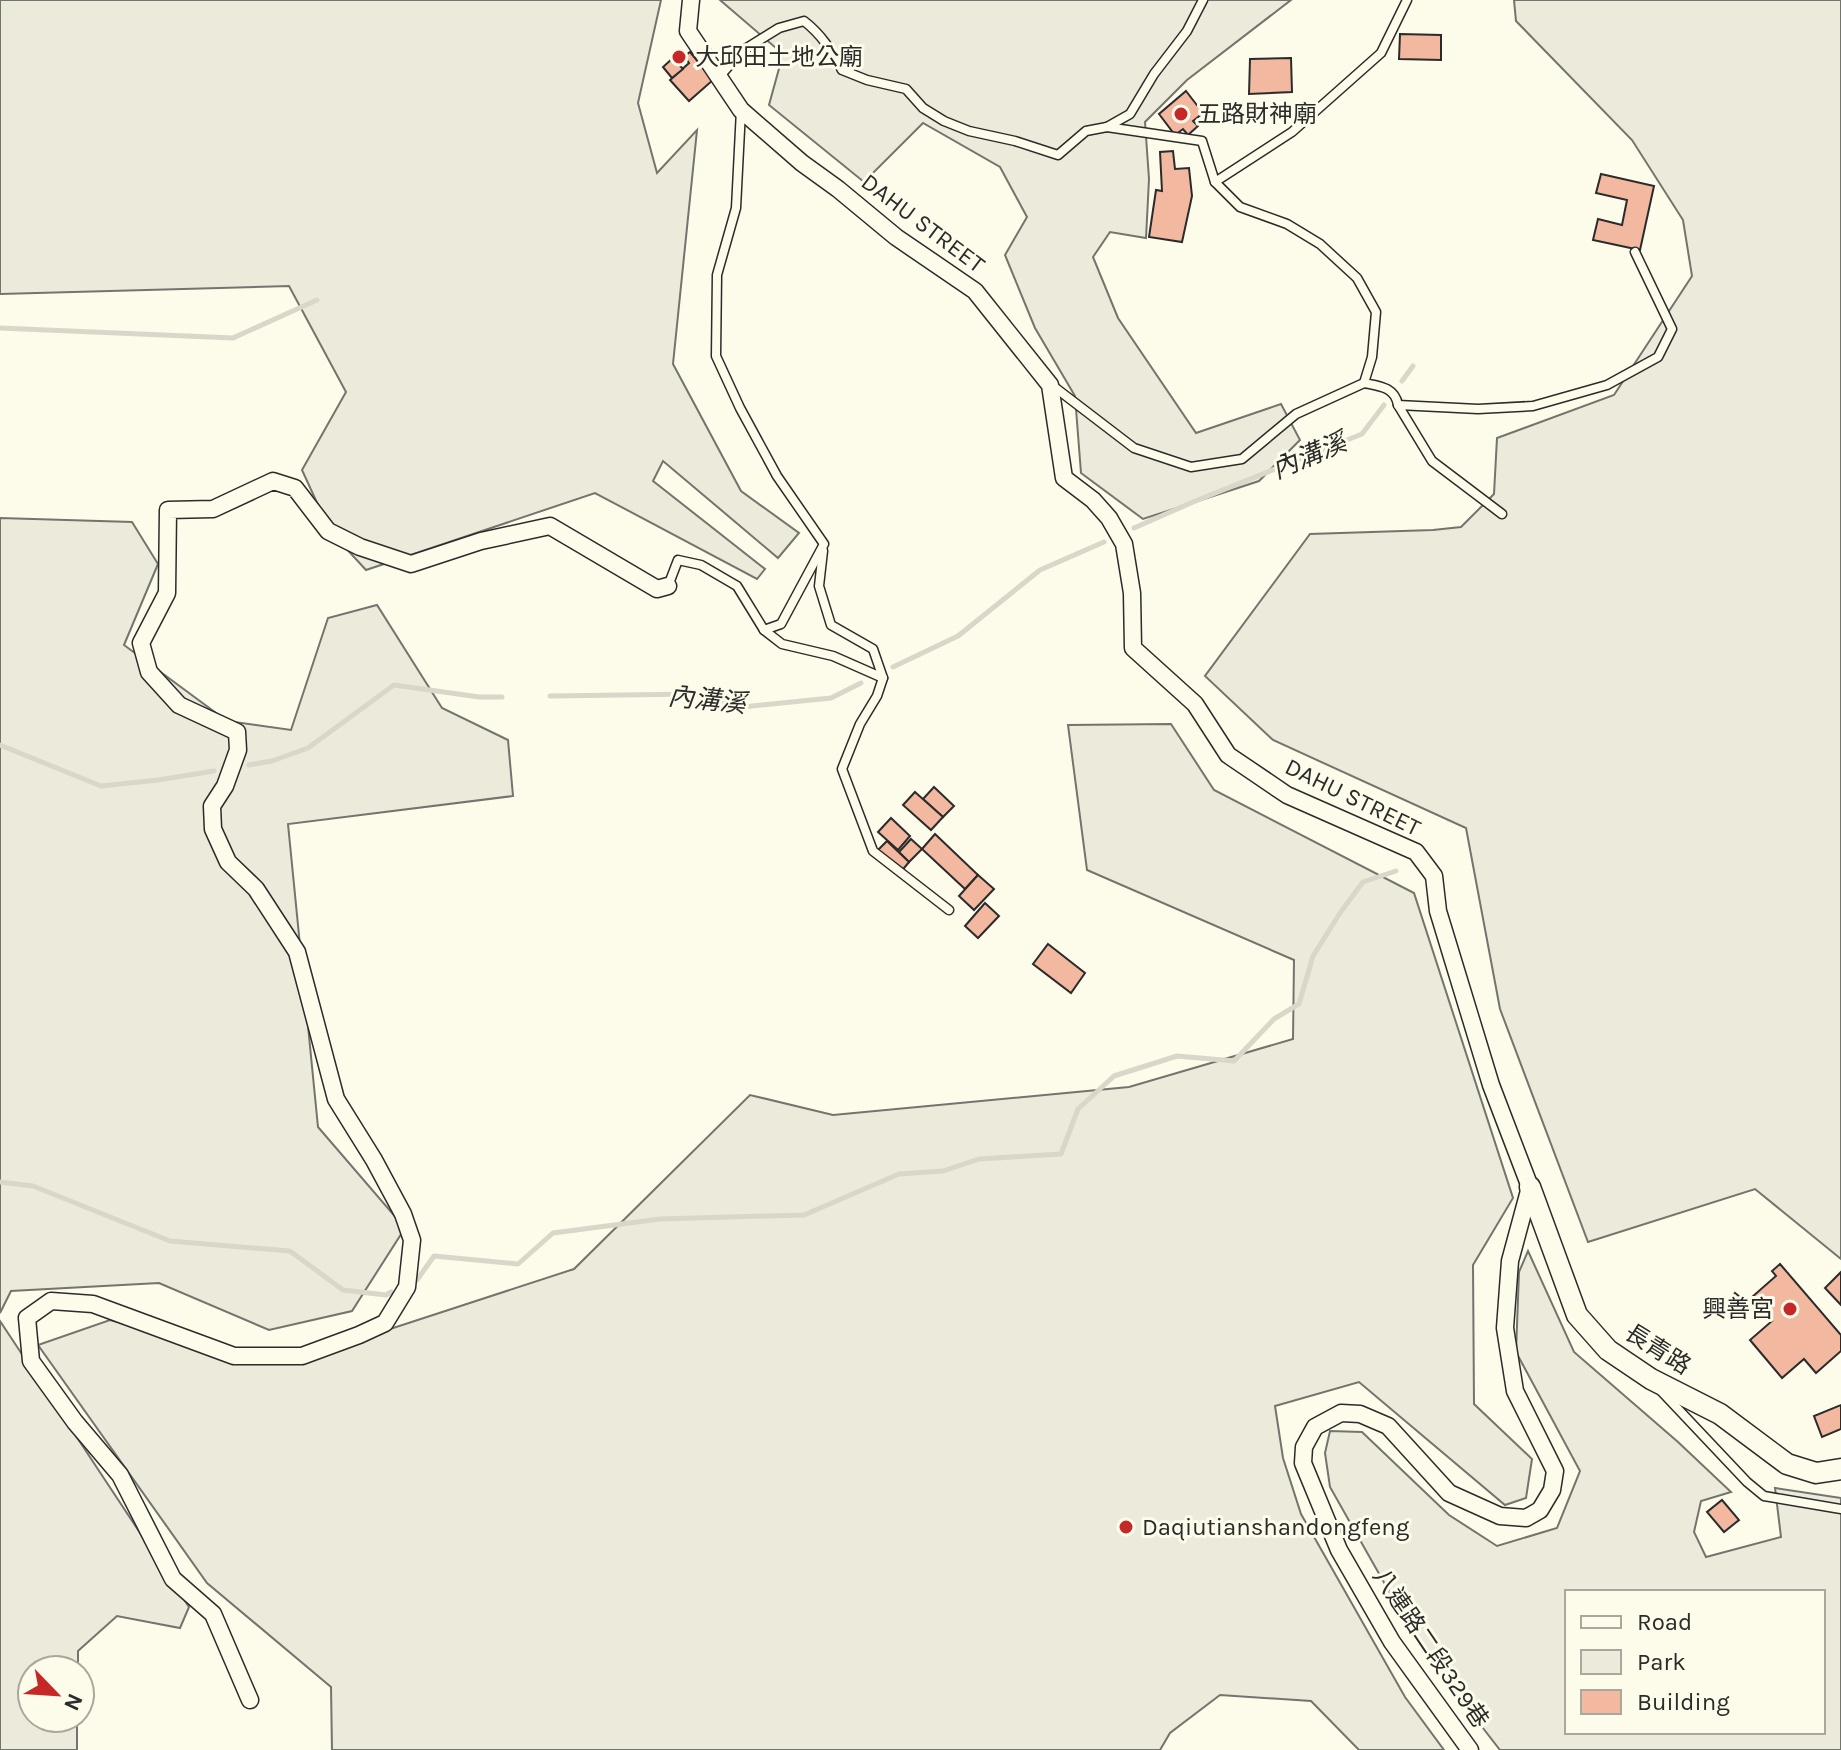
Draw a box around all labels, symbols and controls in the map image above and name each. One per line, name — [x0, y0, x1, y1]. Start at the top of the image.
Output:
place label: 大邱田土地公廟 — [695, 43, 863, 71]
marker: 大邱田土地公廟 — [670, 48, 688, 66]
place label: 五路財神廟 — [1197, 100, 1317, 128]
marker: 五路財神廟 — [1172, 105, 1190, 123]
street label: DAHU STREET — [856, 168, 990, 278]
water label: 內溝溪 — [1267, 425, 1355, 486]
water label: 內溝溪 — [667, 681, 751, 720]
street label: DAHU STREET — [1281, 752, 1425, 842]
place label: 興善宮 — [1702, 1295, 1774, 1323]
marker: 興善宮 — [1781, 1300, 1799, 1318]
street label: 長青路 — [1620, 1318, 1696, 1380]
place label: Daqiutianshandongfeng — [1142, 1513, 1410, 1541]
marker: Daqiutianshandongfeng — [1117, 1518, 1135, 1536]
street label: 八連路二段329巷 — [1367, 1563, 1495, 1733]
legend — [1565, 1590, 1825, 1734]
text: Road — [1637, 1608, 1692, 1636]
text: Park — [1637, 1648, 1686, 1676]
north arrow — [16, 1654, 96, 1734]
text: Building — [1637, 1688, 1730, 1716]
text: N — [58, 1689, 88, 1715]

